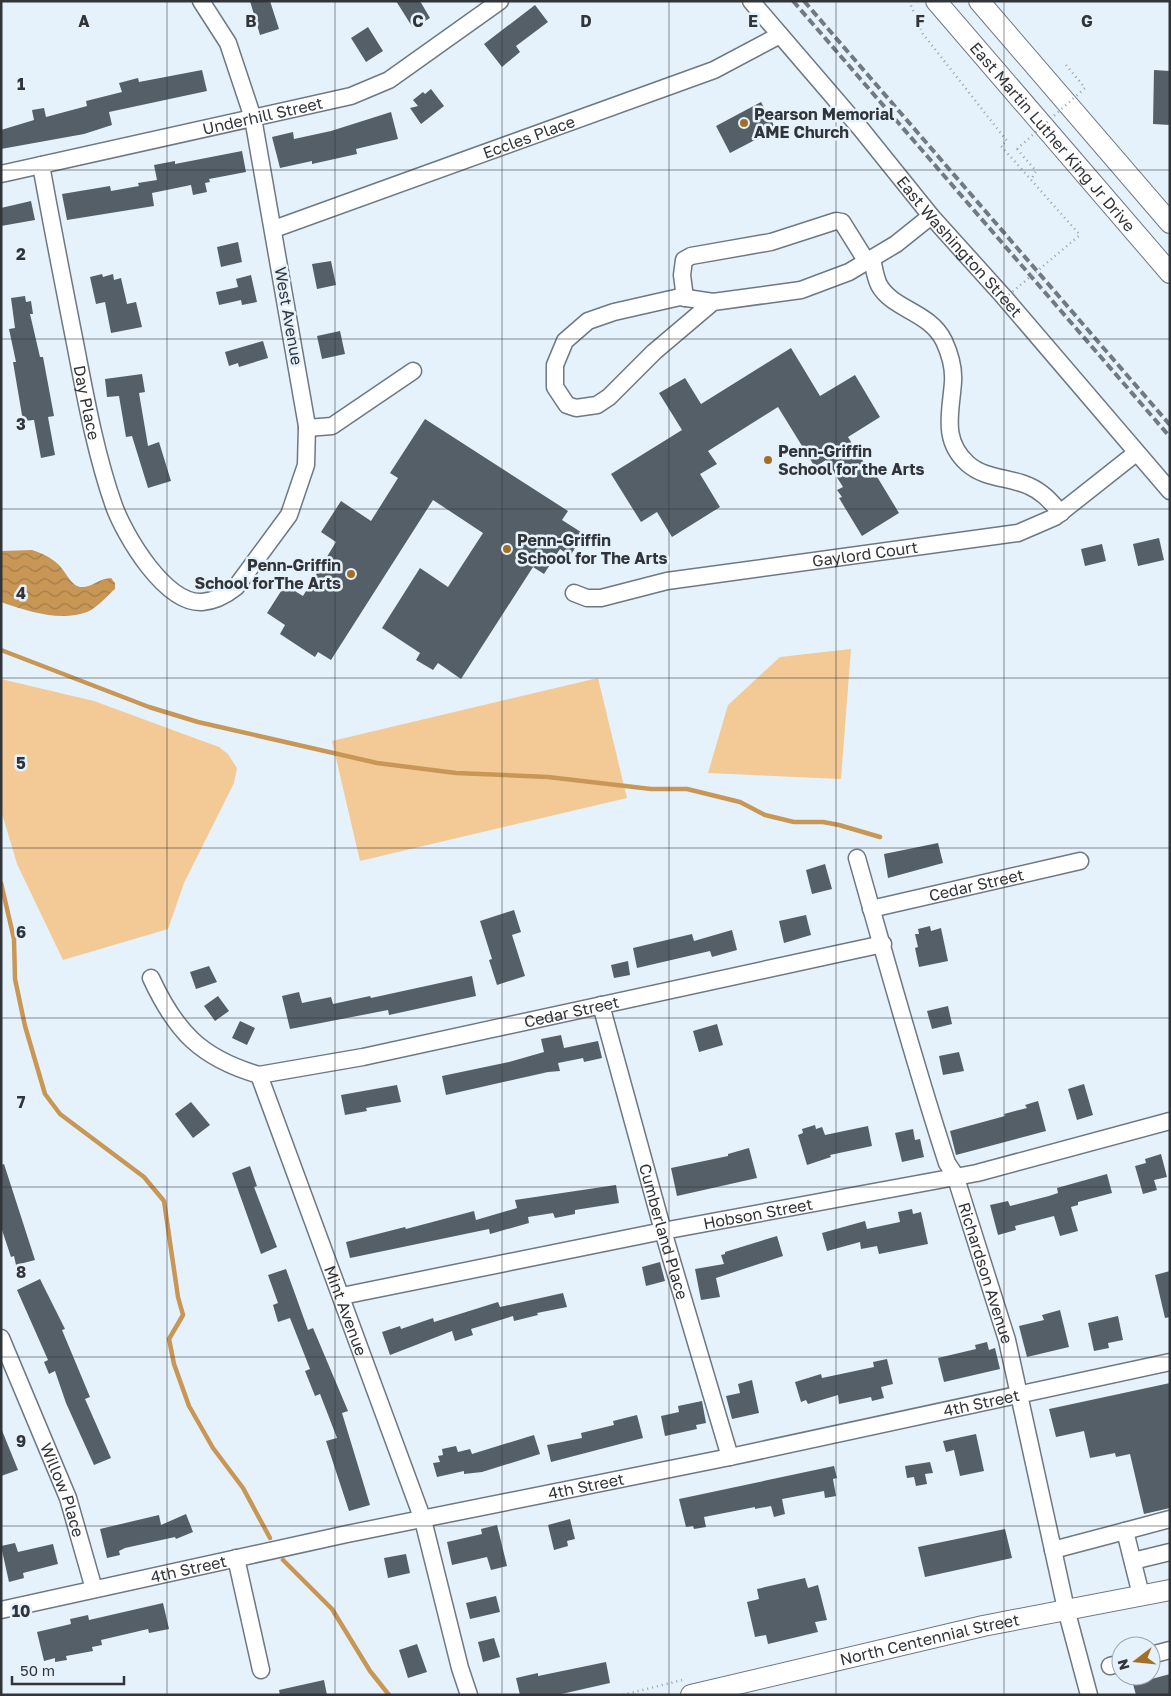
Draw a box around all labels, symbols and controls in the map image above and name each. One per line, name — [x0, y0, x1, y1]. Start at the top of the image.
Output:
text: A — [78, 11, 90, 31]
text: B — [245, 11, 257, 31]
text: C — [412, 11, 424, 31]
text: D — [580, 11, 592, 31]
text: E — [748, 11, 758, 31]
text: F — [915, 11, 925, 31]
text: G — [1081, 11, 1093, 31]
street label: East Martin Luther King Jr Drive — [966, 38, 1140, 236]
text: 1 — [17, 74, 25, 94]
street label: Underhill Street — [201, 93, 325, 139]
place label: Pearson Memorial AME Church — [754, 104, 895, 142]
street label: Eccles Place — [480, 111, 578, 163]
marker: Pearson Memorial AME Church — [738, 117, 750, 129]
street label: East Washington Street — [893, 172, 1027, 321]
text: 2 — [16, 244, 26, 264]
street label: West Avenue — [271, 265, 307, 367]
street label: Day Place — [70, 364, 105, 442]
text: 3 — [16, 414, 26, 434]
place label: Penn-Griffin School for the Arts — [778, 441, 925, 479]
marker: Penn-Griffin School for the Arts — [762, 454, 774, 466]
place label: Penn-Griffin School for The Arts — [517, 530, 668, 568]
street label: Gaylord Court — [811, 537, 919, 571]
marker: Penn-Griffin School for The Arts — [501, 543, 513, 555]
place label: Penn-Griffin School forThe Arts — [194, 555, 341, 593]
marker: Penn-Griffin School forThe Arts — [345, 568, 357, 580]
text: 4 — [16, 583, 26, 603]
text: 5 — [16, 753, 26, 773]
street label: Cedar Street — [927, 864, 1026, 905]
text: 6 — [16, 922, 26, 942]
street label: Cedar Street — [522, 992, 621, 1032]
text: 7 — [17, 1092, 26, 1112]
street label: Cumberland Place — [635, 1161, 693, 1302]
street label: Hobson Street — [702, 1194, 814, 1233]
street label: Richardson Avenue — [954, 1200, 1017, 1346]
text: 8 — [16, 1262, 26, 1282]
street label: Mint Avenue — [320, 1263, 372, 1358]
street label: 4th Street — [941, 1385, 1021, 1421]
text: 9 — [16, 1431, 26, 1451]
street label: Willow Place — [36, 1440, 89, 1539]
street label: 4th Street — [546, 1469, 626, 1503]
street label: 4th Street — [149, 1551, 228, 1587]
text: 10 — [12, 1601, 30, 1621]
street label: North Centennial Street — [838, 1609, 1021, 1670]
north arrow — [1111, 1636, 1161, 1686]
scale bar — [12, 1654, 125, 1686]
text: N — [1113, 1657, 1133, 1672]
text: 50 m — [20, 1661, 55, 1679]

